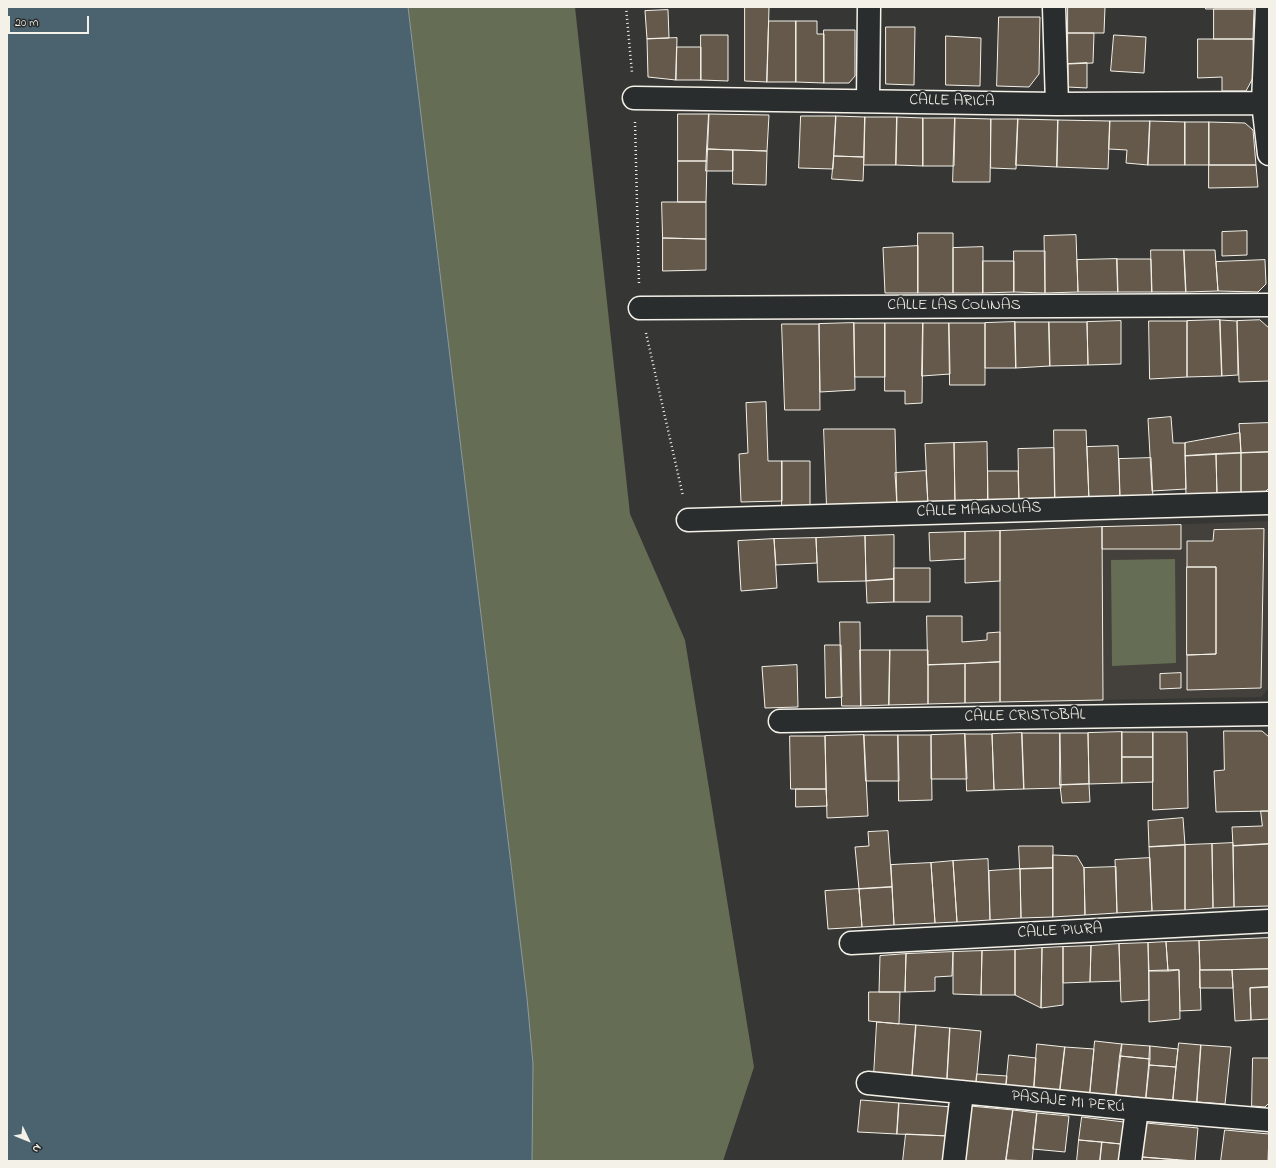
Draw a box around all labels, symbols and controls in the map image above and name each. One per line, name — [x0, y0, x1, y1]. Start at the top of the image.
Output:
scale bar — [10, 8, 91, 34]
text: 20 m — [15, 14, 38, 32]
street label: CALLE ARICA — [909, 92, 995, 112]
street label: CALLE LAS COLINAS — [887, 296, 1021, 316]
street label: CALLE MAGNOLIAS — [916, 499, 1042, 523]
street label: CALLE CRISTOBAL — [964, 706, 1086, 728]
street label: CALLE PIURA — [1017, 920, 1103, 944]
street label: PASAJE MI PERÚ — [1010, 1087, 1126, 1119]
north arrow — [8, 1120, 48, 1160]
text: N — [28, 1140, 45, 1156]

